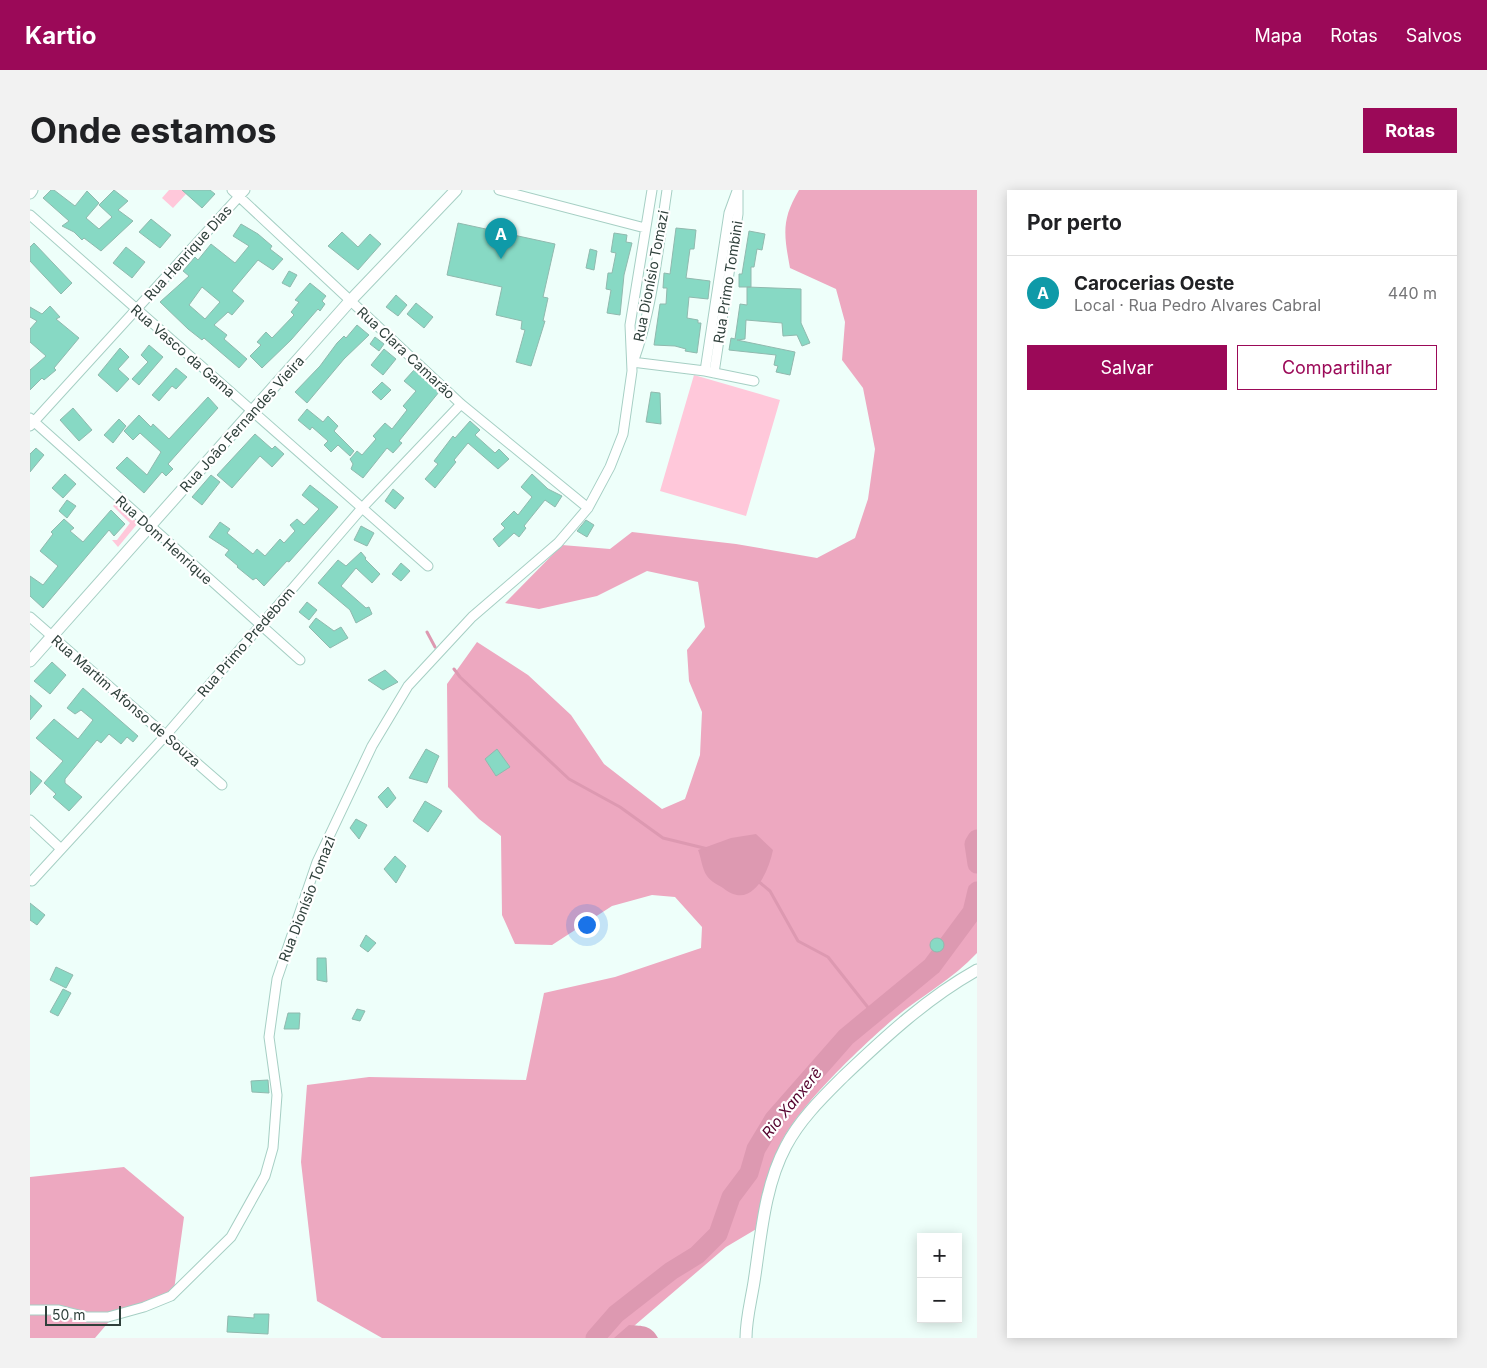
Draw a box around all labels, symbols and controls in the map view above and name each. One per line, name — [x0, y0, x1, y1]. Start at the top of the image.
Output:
text: Kartio — [25, 21, 96, 50]
text: Mapa — [1254, 25, 1302, 46]
text: Rotas — [1330, 25, 1378, 46]
text: Salvos — [1406, 25, 1462, 46]
button: Rotas — [1363, 108, 1457, 153]
text: Onde estamos — [30, 109, 277, 151]
street label: Rua Henrique Dias — [140, 201, 235, 304]
street label: Rua Dionísio Tomazi — [629, 209, 672, 343]
text: Por perto — [1027, 210, 1122, 235]
pin: A — [485, 218, 517, 259]
street label: Rua Primo Tombini — [709, 219, 746, 344]
text: Carocerias Oeste — [1074, 272, 1234, 295]
text: A — [1037, 283, 1049, 303]
text: 440 m — [1388, 283, 1437, 303]
text: Local · Rua Pedro Alvares Cabral — [1074, 295, 1321, 315]
street label: Rua Vasco da Gama — [128, 301, 239, 400]
street label: Rua Clara Camarão — [354, 303, 459, 402]
button: Salvar — [1027, 345, 1227, 390]
button: Compartilhar — [1237, 345, 1437, 390]
street label: Rua João Fernandes Vieira — [176, 352, 307, 495]
street label: Rua Dom Henrique — [112, 492, 216, 588]
street label: Rua Primo Predebom — [193, 583, 298, 700]
street label: Rua Martim Afonso de Souza — [48, 631, 204, 770]
street label: Rua Dionísio Tomazi — [275, 834, 338, 964]
your location — [574, 912, 600, 938]
water label: Rio Xanxerê — [758, 1064, 826, 1142]
map controls — [917, 1233, 962, 1323]
button: + — [917, 1233, 962, 1278]
button: − — [917, 1278, 962, 1323]
scale bar — [45, 1303, 121, 1326]
text: 50 m — [52, 1306, 86, 1323]

